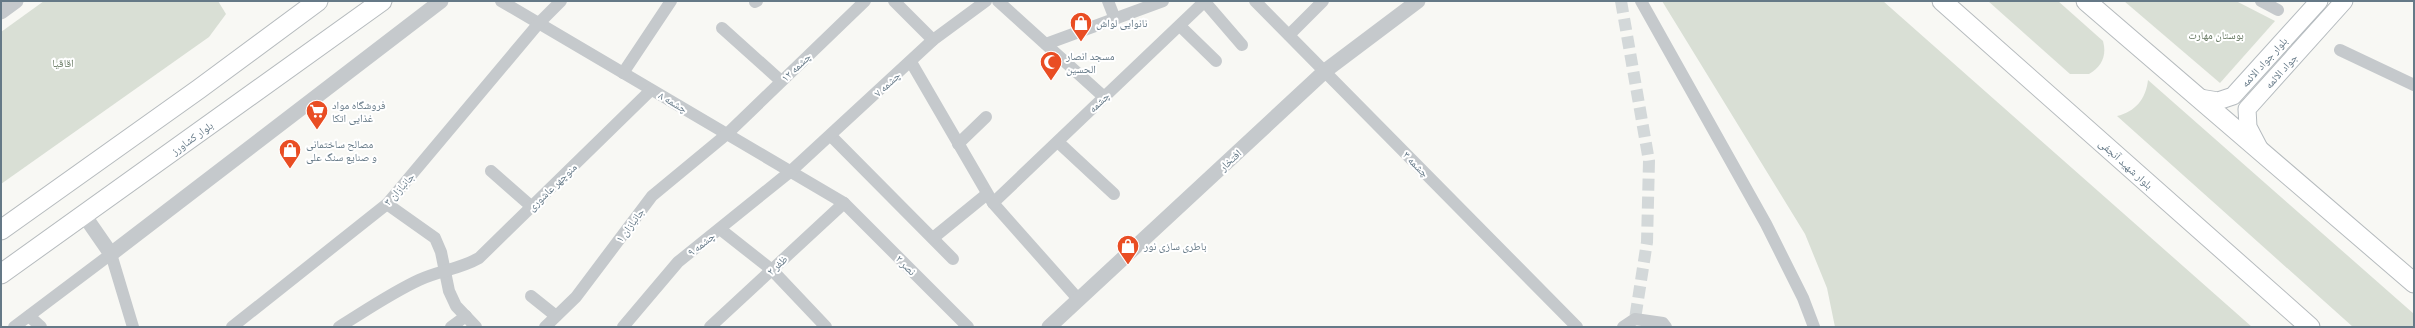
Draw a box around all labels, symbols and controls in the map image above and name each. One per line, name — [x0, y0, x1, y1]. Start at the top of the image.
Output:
shop icon: نانوایی لواش — [1068, 10, 1094, 43]
place label: نانوایی لواش — [1096, 17, 1148, 30]
park label: بوستان مهارت — [2188, 29, 2244, 42]
street label: بلوار جواد الائمه — [2238, 34, 2290, 90]
mosque icon: مسجد انصار الحسین — [1038, 49, 1064, 82]
street label: چشمه ۱۲ — [779, 50, 814, 85]
place label: مسجد انصار الحسین — [1065, 50, 1115, 76]
street label: جواد الائمه — [2262, 51, 2300, 91]
park label: اقاقیا — [52, 57, 74, 70]
street label: چشمه ۷ — [872, 69, 903, 100]
street label: چشمه ۸ — [656, 89, 690, 116]
street label: چشمه — [1086, 89, 1112, 115]
supermarket icon: فروشگاه مواد غذایی اتکا — [304, 98, 330, 131]
place label: فروشگاه مواد غذایی اتکا — [332, 99, 386, 125]
street label: بلوار کشاورز — [168, 119, 216, 158]
shop icon: مصالح ساختمانی و صنایع سنگ علی — [277, 137, 303, 170]
street label: بلوار شهید آنجفی — [2096, 137, 2155, 192]
place label: مصالح ساختمانی و صنایع سنگ علی — [306, 138, 377, 164]
street label: افتخار — [1216, 147, 1244, 175]
street label: چشمه ۳ — [1400, 149, 1431, 180]
street label: منوچهر عاشوری — [525, 161, 580, 214]
street label: جانبازان ۳ — [381, 170, 417, 208]
street label: جانبازان ۱ — [613, 206, 647, 245]
street label: چشمه ۹ — [685, 230, 718, 259]
shop icon: باطری سازی نور — [1115, 233, 1141, 266]
place label: باطری سازی نور — [1143, 240, 1207, 253]
street label: نصر ۲ — [893, 252, 919, 278]
street label: ظفر ۲ — [764, 253, 790, 278]

